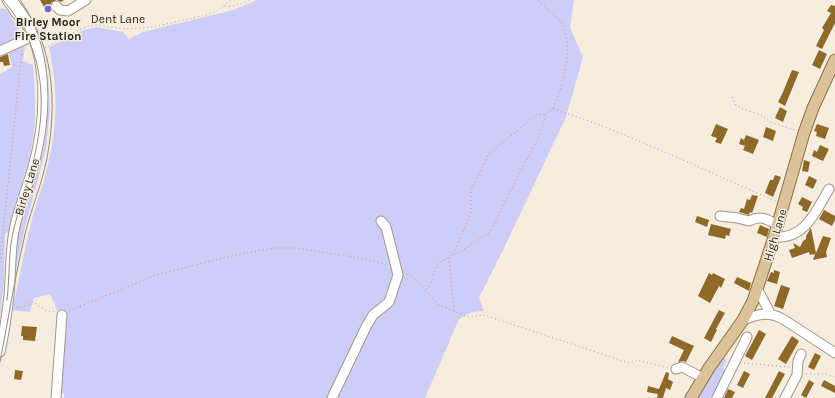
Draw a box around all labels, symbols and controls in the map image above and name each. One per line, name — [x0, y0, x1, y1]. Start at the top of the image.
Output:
marker: Birley Moor Fire Station — [43, 4, 53, 14]
street label: Dent Lane — [91, 12, 145, 26]
place label: Birley Moor Fire Station — [15, 15, 81, 43]
street label: Birley Lane — [12, 157, 42, 217]
street label: High Lane — [760, 207, 790, 263]

